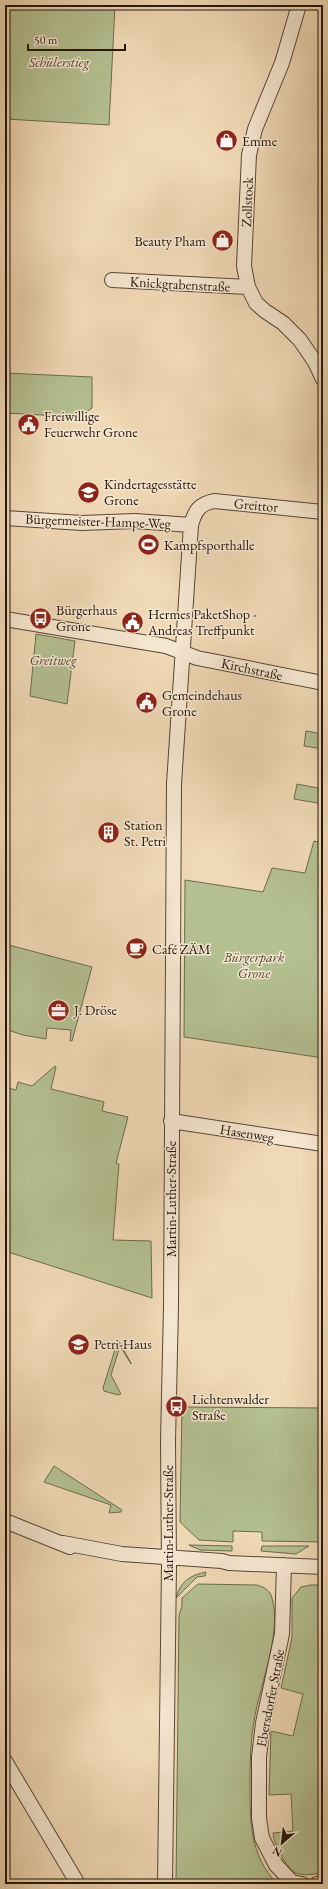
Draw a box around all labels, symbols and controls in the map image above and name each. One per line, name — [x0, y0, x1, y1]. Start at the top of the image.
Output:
scale bar — [28, 26, 125, 52]
text: 50 m — [34, 32, 58, 48]
park label: Schülerstieg — [28, 53, 91, 71]
shop icon: Emme — [213, 128, 239, 154]
place label: Emme — [242, 132, 278, 150]
street label: Zollstock — [237, 176, 257, 227]
shop icon: Beauty Pham — [209, 228, 235, 254]
place label: Beauty Pham — [135, 232, 206, 250]
street label: Knickgrabenstraße — [129, 272, 231, 296]
place label: Freiwillige Feuerwehr Grone — [44, 407, 138, 441]
public building icon: Freiwillige Feuerwehr Grone — [15, 411, 41, 437]
place label: Kindertagesstätte Grone — [104, 475, 197, 509]
school or university icon: Kindertagesstätte Grone — [76, 479, 102, 505]
street label: Greittor — [233, 494, 279, 516]
street label: Bürgermeister-Hampe-Weg — [25, 509, 172, 533]
sports icon: Kampfsporthalle — [135, 532, 161, 558]
place label: Kampfsporthalle — [164, 536, 255, 554]
place label: Bürgerhaus Grone — [56, 601, 118, 635]
bus stop icon: Bürgerhaus Grone — [27, 605, 53, 631]
place label: Hermes PaketShop - Andreas Treffpunkt — [147, 605, 257, 639]
public building icon: Hermes PaketShop - Andreas Treffpunkt — [119, 609, 145, 635]
park label: Greitweg — [29, 651, 78, 669]
street label: Kirchstraße — [220, 654, 285, 684]
place label: Gemeindehaus Grone — [162, 686, 243, 720]
public building icon: Gemeindehaus Grone — [134, 690, 160, 716]
place label: Station St. Petri — [124, 816, 166, 850]
building icon: Station St. Petri — [95, 820, 121, 846]
cafe icon: Café ZÄM — [123, 936, 149, 962]
place label: Café ZÄM — [152, 940, 211, 958]
park label: Bürgerpark Grone — [223, 948, 285, 982]
office icon: J. Dröse — [45, 997, 71, 1023]
place label: J. Dröse — [73, 1001, 117, 1019]
street label: Hasenweg — [219, 1120, 276, 1146]
street label: Martin-Luther-Straße — [162, 1140, 180, 1257]
school or university icon: Petri-Haus — [66, 1331, 92, 1357]
place label: Petri-Haus — [94, 1335, 152, 1353]
place label: Lichtenwalder Straße — [192, 1390, 269, 1424]
bus stop icon: Lichtenwalder Straße — [164, 1394, 190, 1420]
street label: Martin-Luther-Straße — [159, 1464, 177, 1581]
street label: Ebersdorfer Straße — [252, 1647, 288, 1748]
north arrow — [262, 1823, 302, 1863]
text: N — [270, 1844, 285, 1860]

